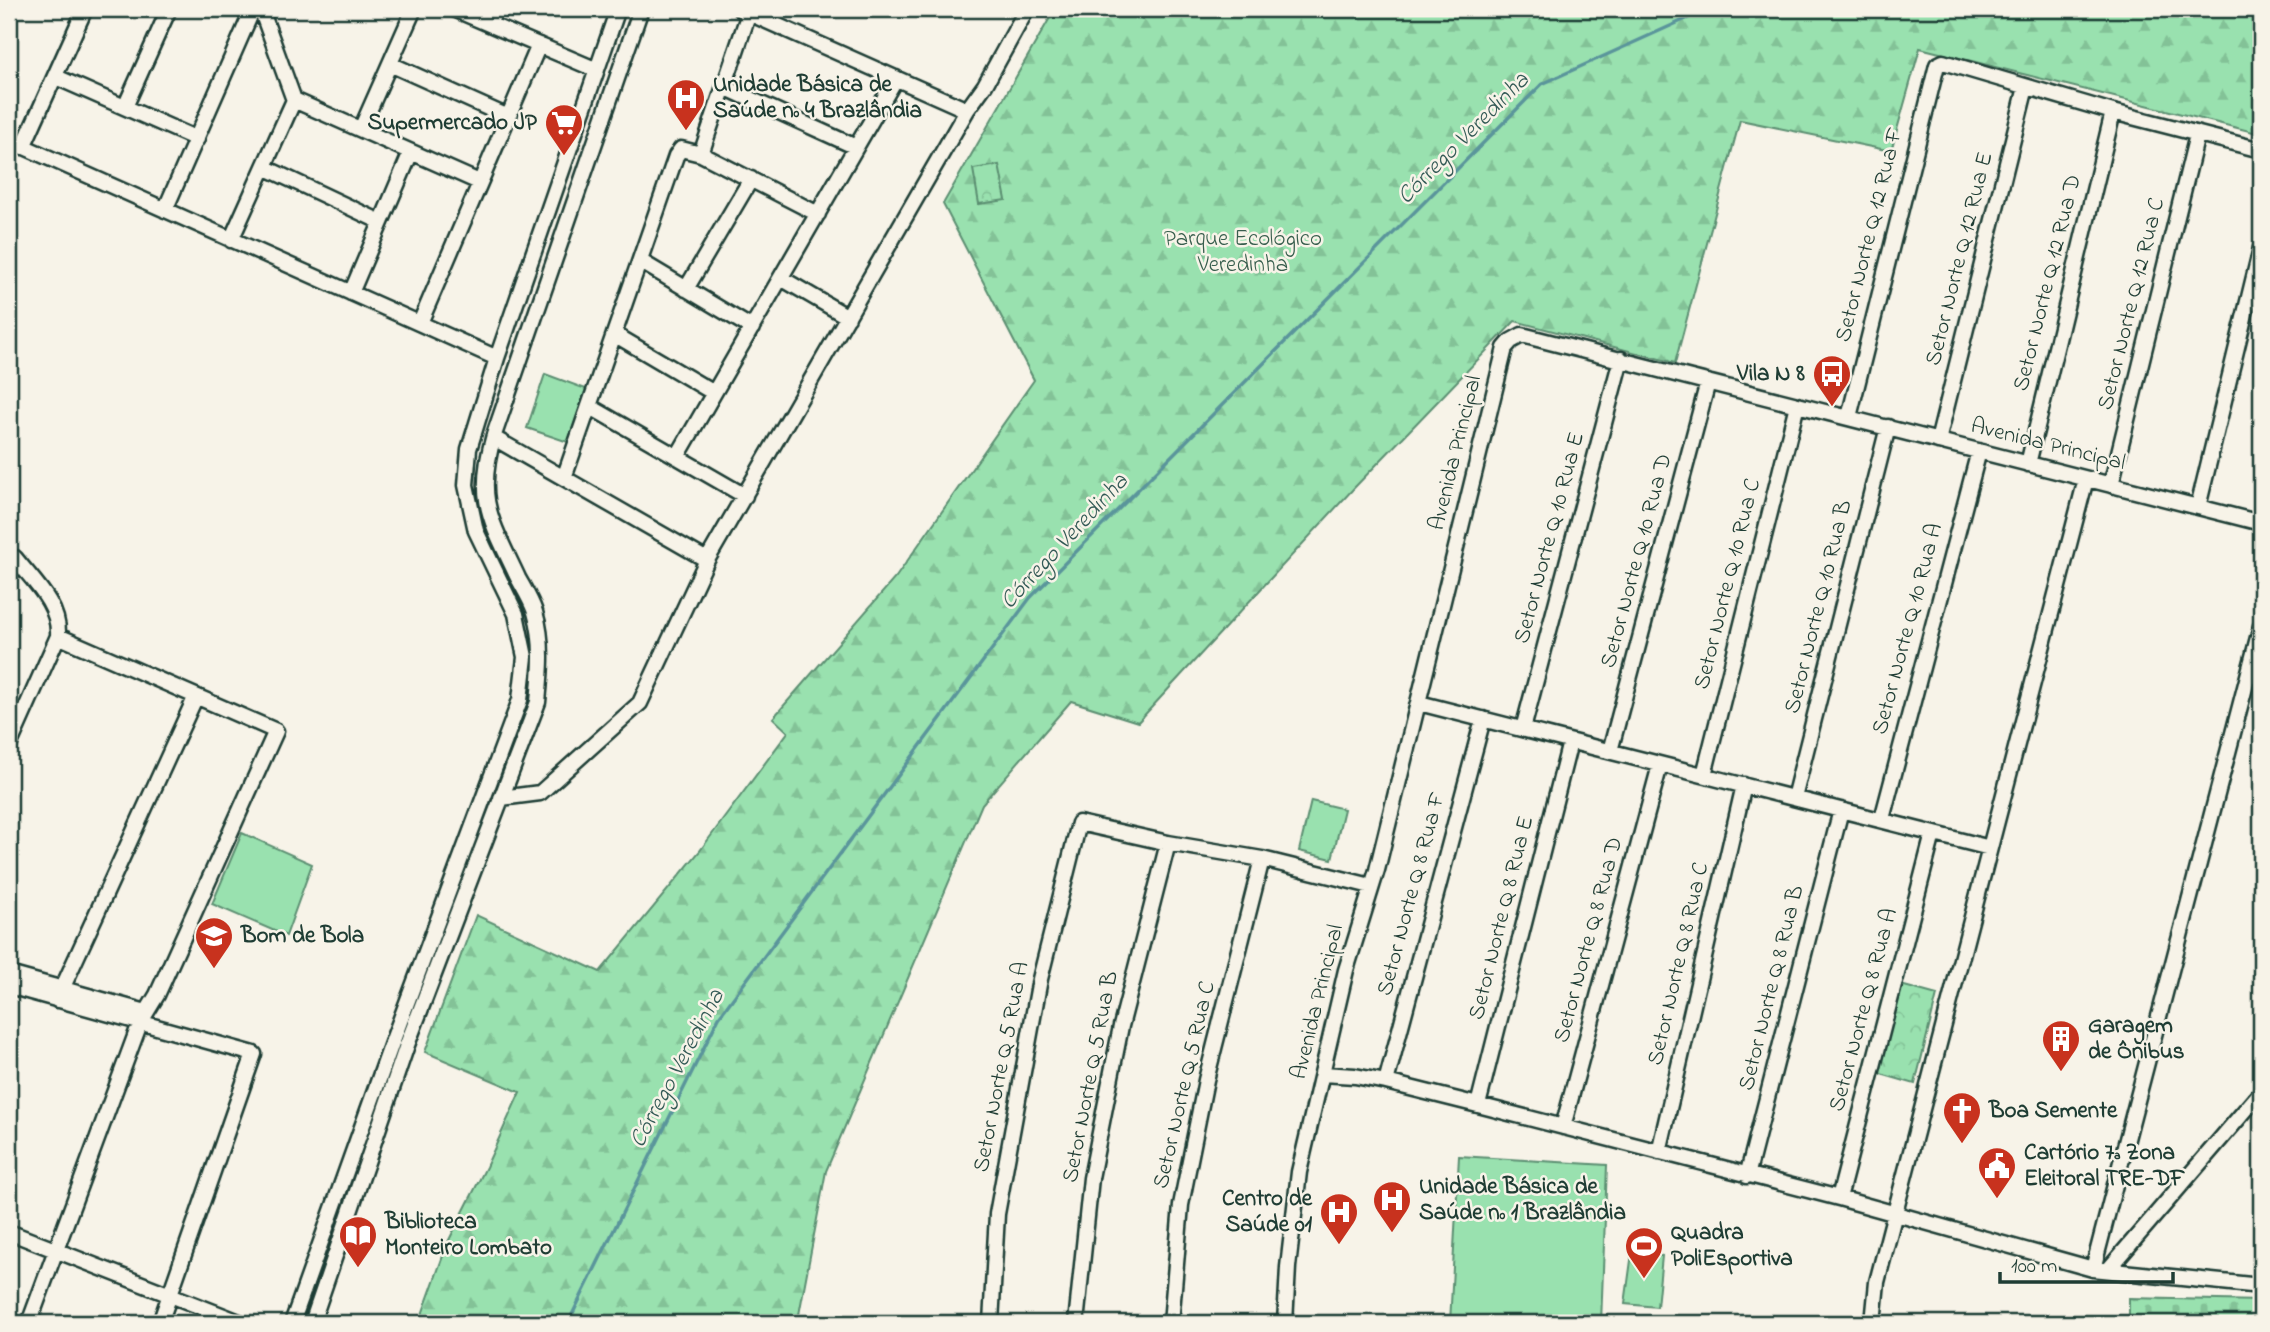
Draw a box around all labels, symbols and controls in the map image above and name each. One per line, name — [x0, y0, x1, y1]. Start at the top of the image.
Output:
water label: Córrego Veredinha — [1390, 64, 1539, 213]
place label: Unidade Básica de Saúde nº 4 Brazlândia — [713, 69, 922, 128]
hospital icon: Unidade Básica de Saúde nº 4 Brazlândia — [665, 77, 707, 132]
supermarket icon: Supermercado JP — [543, 102, 585, 157]
place label: Supermercado JP — [367, 107, 537, 140]
street label: Setor Norte Q 12 Rua F — [1827, 124, 1913, 346]
street label: Setor Norte Q 12 Rua E — [1918, 149, 2002, 369]
street label: Setor Norte Q 12 Rua D — [2005, 171, 2091, 395]
street label: Setor Norte Q 12 Rua C — [2090, 194, 2174, 414]
park label: Parque Ecológico Veredinha — [1164, 223, 1322, 282]
bus stop icon: Vila N 8 — [1811, 353, 1853, 408]
place label: Vila N 8 — [1736, 358, 1805, 391]
street label: Avenida Principal — [1421, 372, 1491, 534]
street label: Avenida Principal — [1967, 410, 2129, 480]
street label: Setor Norte Q 10 Rua E — [1506, 429, 1594, 647]
street label: Setor Norte Q 10 Rua D — [1593, 450, 1681, 672]
water label: Córrego Veredinha — [993, 465, 1138, 618]
street label: Setor Norte Q 10 Rua C — [1686, 475, 1770, 693]
street label: Setor Norte Q 10 Rua B — [1776, 497, 1862, 717]
street label: Setor Norte Q 10 Rua A — [1864, 520, 1952, 738]
street label: Setor Norte Q 8 Rua F — [1369, 788, 1455, 1000]
street label: Setor Norte Q 8 Rua E — [1461, 813, 1543, 1023]
street label: Setor Norte Q 8 Rua D — [1546, 833, 1632, 1047]
street label: Setor Norte Q 8 Rua C — [1640, 859, 1718, 1069]
street label: Setor Norte Q 8 Rua B — [1731, 882, 1813, 1094]
street label: Setor Norte Q 8 Rua A — [1821, 905, 1907, 1115]
school or university icon: Bom de Bola — [193, 915, 235, 970]
place label: Bom de Bola — [240, 920, 364, 953]
street label: Avenida Principal — [1283, 921, 1353, 1083]
street label: Setor Norte Q 5 Rua A — [965, 959, 1039, 1175]
street label: Setor Norte Q 5 Rua B — [1054, 968, 1128, 1186]
street label: Setor Norte Q 5 Rua C — [1145, 978, 1225, 1192]
water label: Córrego Veredinha — [622, 983, 735, 1154]
place label: Garagem de Ônibus — [2088, 1010, 2185, 1069]
building icon: Garagem de Ônibus — [2040, 1018, 2082, 1073]
church icon: Boa Semente — [1941, 1090, 1983, 1145]
place label: Boa Semente — [1988, 1095, 2118, 1128]
place label: Cartório 7ª Zona Eleitoral TRE-DF — [2024, 1137, 2185, 1196]
public building icon: Cartório 7ª Zona Eleitoral TRE-DF — [1976, 1145, 2018, 1200]
place label: Unidade Básica de Saúde nº 1 Brazlândia — [1419, 1171, 1626, 1230]
hospital icon: Unidade Básica de Saúde nº 1 Brazlândia — [1371, 1179, 1413, 1234]
place label: Centro de Saúde 01 — [1222, 1183, 1313, 1242]
hospital icon: Centro de Saúde 01 — [1318, 1191, 1360, 1246]
place label: Biblioteca Monteiro Lombato — [384, 1206, 552, 1265]
library icon: Biblioteca Monteiro Lombato — [337, 1214, 379, 1269]
place label: Quadra PoliEsportiva — [1671, 1217, 1793, 1276]
sports icon: Quadra PoliEsportiva — [1623, 1225, 1665, 1280]
scale bar — [2000, 1241, 2174, 1285]
text: 100 m — [2011, 1252, 2057, 1282]

